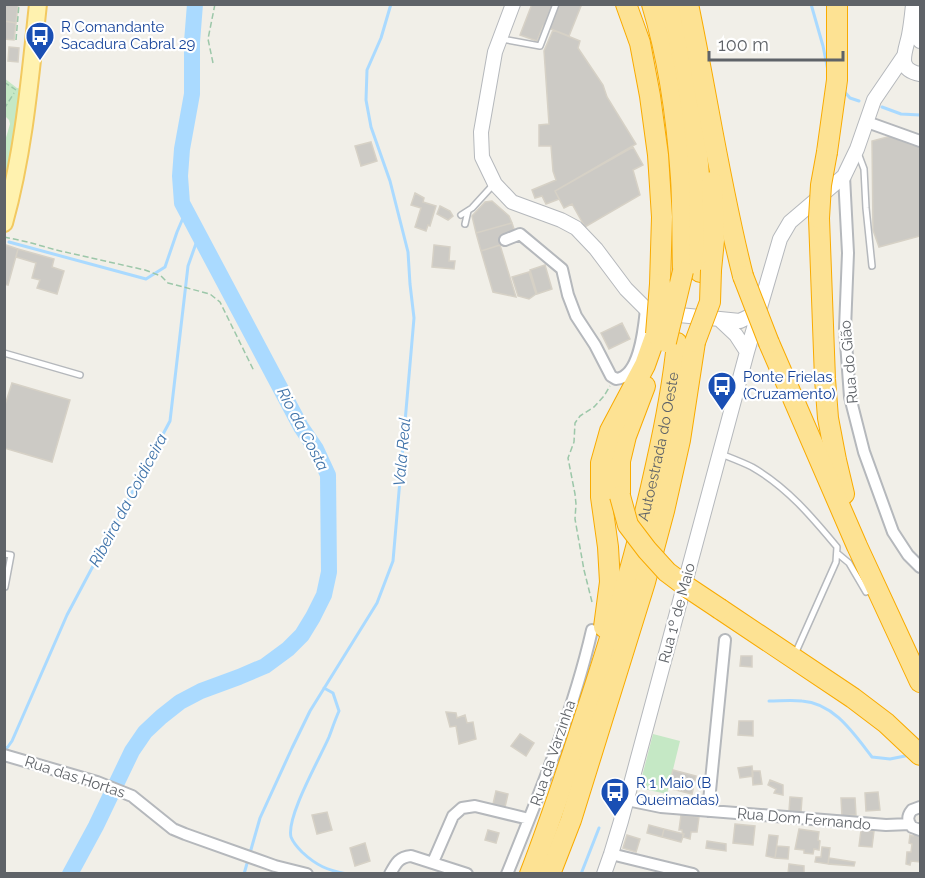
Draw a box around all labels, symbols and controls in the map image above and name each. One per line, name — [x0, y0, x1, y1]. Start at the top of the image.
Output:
place label: R Comandante Sacadura Cabral 29 — [61, 18, 196, 53]
bus stop icon: R Comandante Sacadura Cabral 29 — [24, 20, 56, 62]
scale bar — [709, 24, 842, 62]
text: 100 m — [718, 34, 769, 55]
street label: Rua do Gião — [836, 319, 862, 405]
place label: Ponte Frielas (Cruzamento) — [743, 368, 836, 403]
bus stop icon: Ponte Frielas (Cruzamento) — [706, 370, 738, 412]
street label: Autoestrada do Oeste — [634, 371, 682, 523]
water label: Rio da Costa — [273, 384, 333, 474]
water label: Vala Real — [390, 417, 414, 487]
water label: Ribeira da Coidiceira — [85, 430, 171, 570]
street label: Rua 1º de Maio — [655, 561, 699, 665]
street label: Rua da Varzinha — [526, 698, 580, 808]
street label: Rua das Hortas — [22, 752, 128, 802]
place label: R 1 Maio (B Queimadas) — [636, 774, 719, 809]
bus stop icon: R 1 Maio (B Queimadas) — [599, 776, 631, 818]
street label: Rua Dom Fernando — [736, 804, 872, 834]

